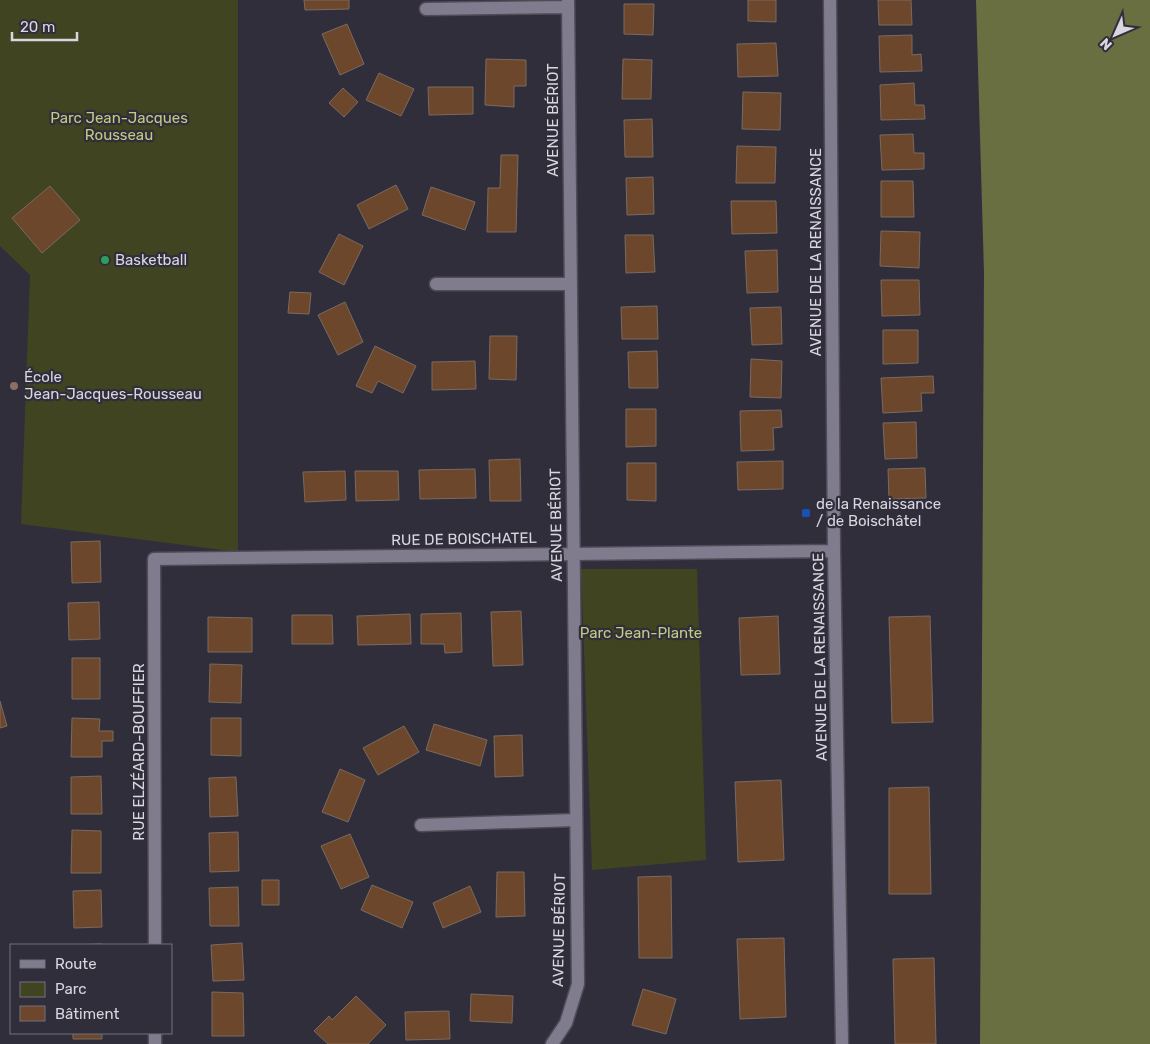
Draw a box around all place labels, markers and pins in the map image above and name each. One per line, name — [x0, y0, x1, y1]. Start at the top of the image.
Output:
place label: Basketball — [115, 251, 187, 269]
marker: Basketball — [99, 254, 111, 266]
place label: École Jean-Jacques-Rousseau — [24, 368, 202, 403]
marker: École Jean-Jacques-Rousseau — [8, 380, 20, 392]
place label: de la Renaissance / de Boischâtel — [816, 495, 941, 530]
marker: de la Renaissance / de Boischâtel — [800, 507, 812, 519]

